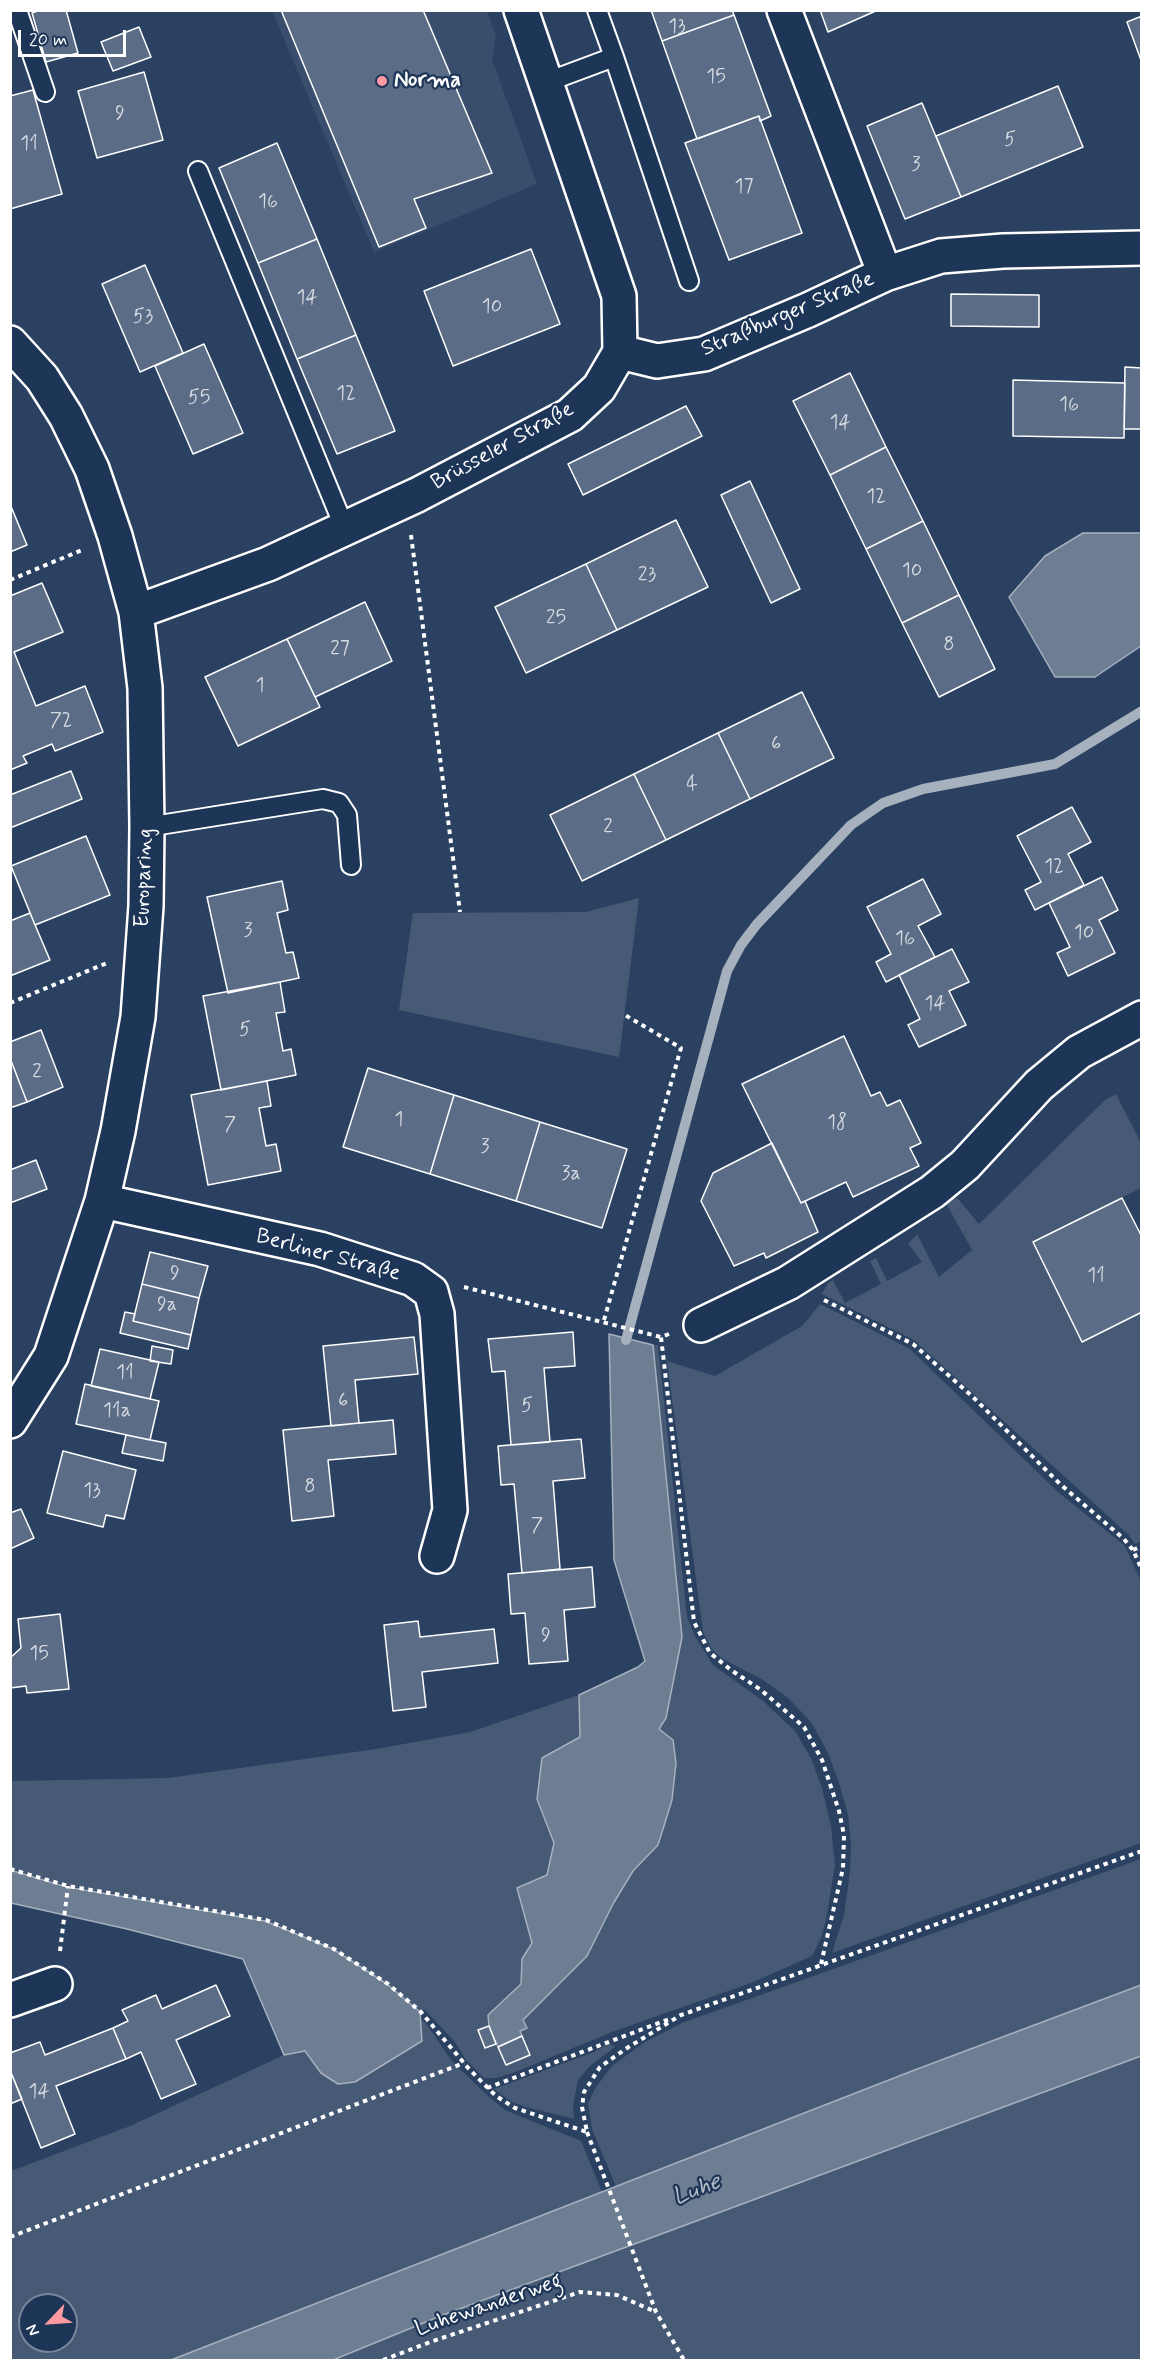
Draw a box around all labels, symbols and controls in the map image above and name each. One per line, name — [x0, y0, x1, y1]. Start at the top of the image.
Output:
house number: 13 — [668, 16, 686, 40]
scale bar — [21, 18, 129, 56]
text: 20 m — [29, 28, 67, 52]
house number: 15 — [706, 66, 726, 90]
place label: Norma — [394, 68, 461, 94]
marker: Norma — [375, 74, 389, 88]
house number: 9 — [115, 103, 125, 127]
house number: 5 — [1004, 129, 1016, 153]
house number: 11 — [20, 133, 38, 157]
house number: 3 — [911, 154, 921, 178]
house number: 17 — [735, 176, 753, 200]
house number: 16 — [258, 191, 278, 215]
street label: Straßburger Straße — [697, 267, 879, 363]
house number: 14 — [296, 287, 318, 311]
house number: 10 — [482, 296, 502, 320]
house number: 53 — [133, 306, 153, 330]
house number: 12 — [336, 383, 356, 407]
house number: 55 — [188, 387, 210, 411]
house number: 16 — [1059, 394, 1079, 418]
street label: Brüsseler Straße — [427, 397, 579, 497]
house number: 14 — [829, 412, 851, 436]
house number: 12 — [866, 486, 886, 510]
house number: 10 — [902, 560, 922, 584]
house number: 23 — [638, 564, 656, 588]
house number: 25 — [546, 607, 566, 631]
house number: 8 — [943, 634, 955, 658]
house number: 27 — [330, 638, 350, 662]
house number: 1 — [256, 675, 264, 699]
house number: 72 — [50, 710, 72, 734]
house number: 6 — [771, 733, 781, 757]
house number: 4 — [686, 774, 698, 798]
house number: 2 — [603, 816, 613, 840]
street label: Europaring — [130, 828, 160, 928]
house number: 12 — [1044, 856, 1064, 880]
house number: 3 — [243, 920, 253, 944]
house number: 10 — [1074, 922, 1094, 946]
house number: 16 — [895, 928, 915, 952]
house number: 14 — [924, 993, 946, 1017]
house number: 5 — [239, 1019, 251, 1043]
house number: 2 — [32, 1061, 42, 1085]
house number: 1 — [395, 1109, 403, 1133]
house number: 18 — [827, 1112, 847, 1136]
house number: 7 — [224, 1114, 236, 1138]
house number: 3 — [480, 1136, 490, 1160]
house number: 3a — [561, 1163, 581, 1187]
street label: Berliner Straße — [253, 1224, 403, 1288]
house number: 9 — [170, 1263, 180, 1287]
house number: 11 — [1087, 1265, 1105, 1289]
house number: 9a — [157, 1294, 177, 1318]
house number: 11 — [116, 1362, 134, 1386]
house number: 6 — [338, 1390, 348, 1414]
house number: 5 — [521, 1395, 533, 1419]
house number: 11a — [103, 1400, 131, 1424]
house number: 8 — [304, 1476, 316, 1500]
house number: 13 — [83, 1480, 101, 1504]
house number: 7 — [531, 1515, 543, 1539]
house number: 9 — [541, 1625, 551, 1649]
house number: 15 — [29, 1643, 49, 1667]
house number: 14 — [28, 2081, 50, 2105]
water label: Luhe — [669, 2169, 725, 2213]
street label: Luhewanderweg — [412, 2268, 566, 2344]
north arrow — [18, 2293, 78, 2353]
text: N — [21, 2321, 45, 2339]

